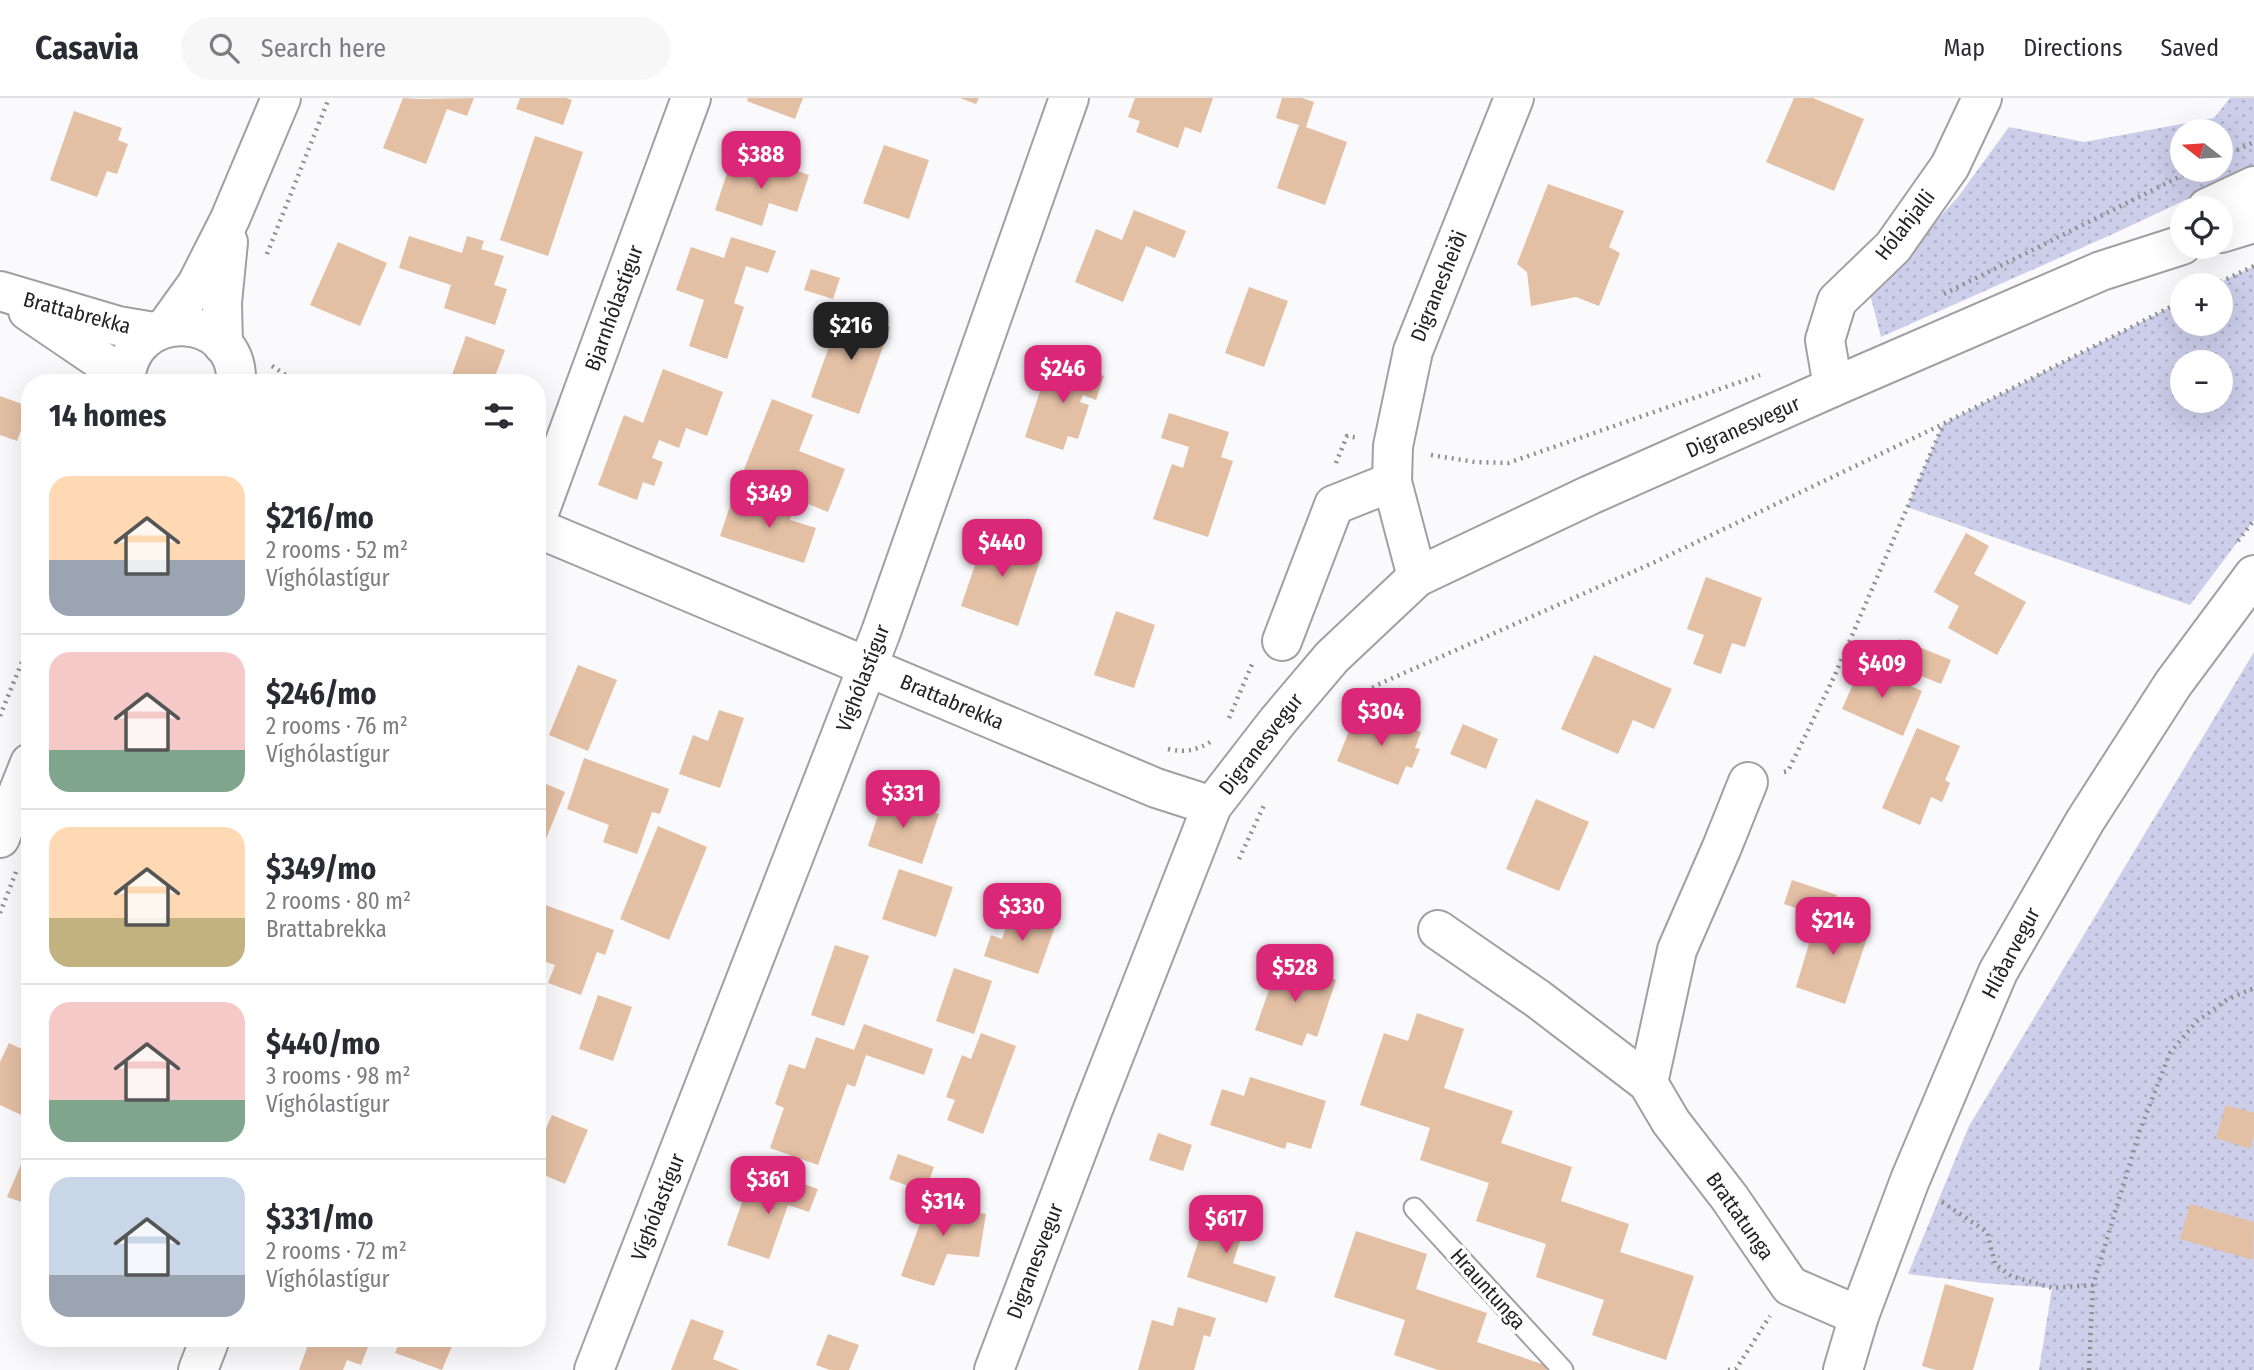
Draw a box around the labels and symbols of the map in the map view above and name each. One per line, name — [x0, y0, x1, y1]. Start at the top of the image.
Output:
north arrow — [2170, 119, 2233, 182]
pin: $388 — [720, 132, 802, 191]
street label: Hólahjalli — [1869, 185, 1941, 265]
street label: Digranesheiði — [1405, 227, 1473, 345]
street label: Bjarnhólastígur — [579, 241, 649, 375]
street label: Brattabrekka — [20, 286, 134, 340]
pin: $216 — [810, 302, 892, 362]
pin: $246 — [1022, 345, 1104, 405]
street label: Digranesvegur — [1682, 390, 1805, 464]
pin: $349 — [728, 470, 810, 530]
pin: $440 — [961, 519, 1043, 579]
street label: Víghólastígur — [831, 620, 896, 735]
pin: $409 — [1841, 640, 1923, 700]
street label: Brattabrekka — [896, 669, 1008, 735]
street label: Digranesvegur — [1213, 687, 1309, 800]
pin: $304 — [1340, 688, 1422, 748]
pin: $331 — [862, 770, 944, 830]
pin: $330 — [981, 884, 1063, 943]
pin: $214 — [1792, 898, 1874, 957]
street label: Hlíðarvegur — [1976, 902, 2046, 1003]
pin: $528 — [1254, 944, 1336, 1004]
street label: Víghólastígur — [626, 1149, 691, 1264]
pin: $361 — [727, 1156, 809, 1216]
street label: Brattatunga — [1700, 1167, 1780, 1265]
pin: $314 — [902, 1178, 984, 1238]
pin: $617 — [1185, 1196, 1267, 1255]
street label: Digranesvegur — [1001, 1199, 1069, 1323]
street label: Hrauntunga — [1445, 1243, 1531, 1335]

